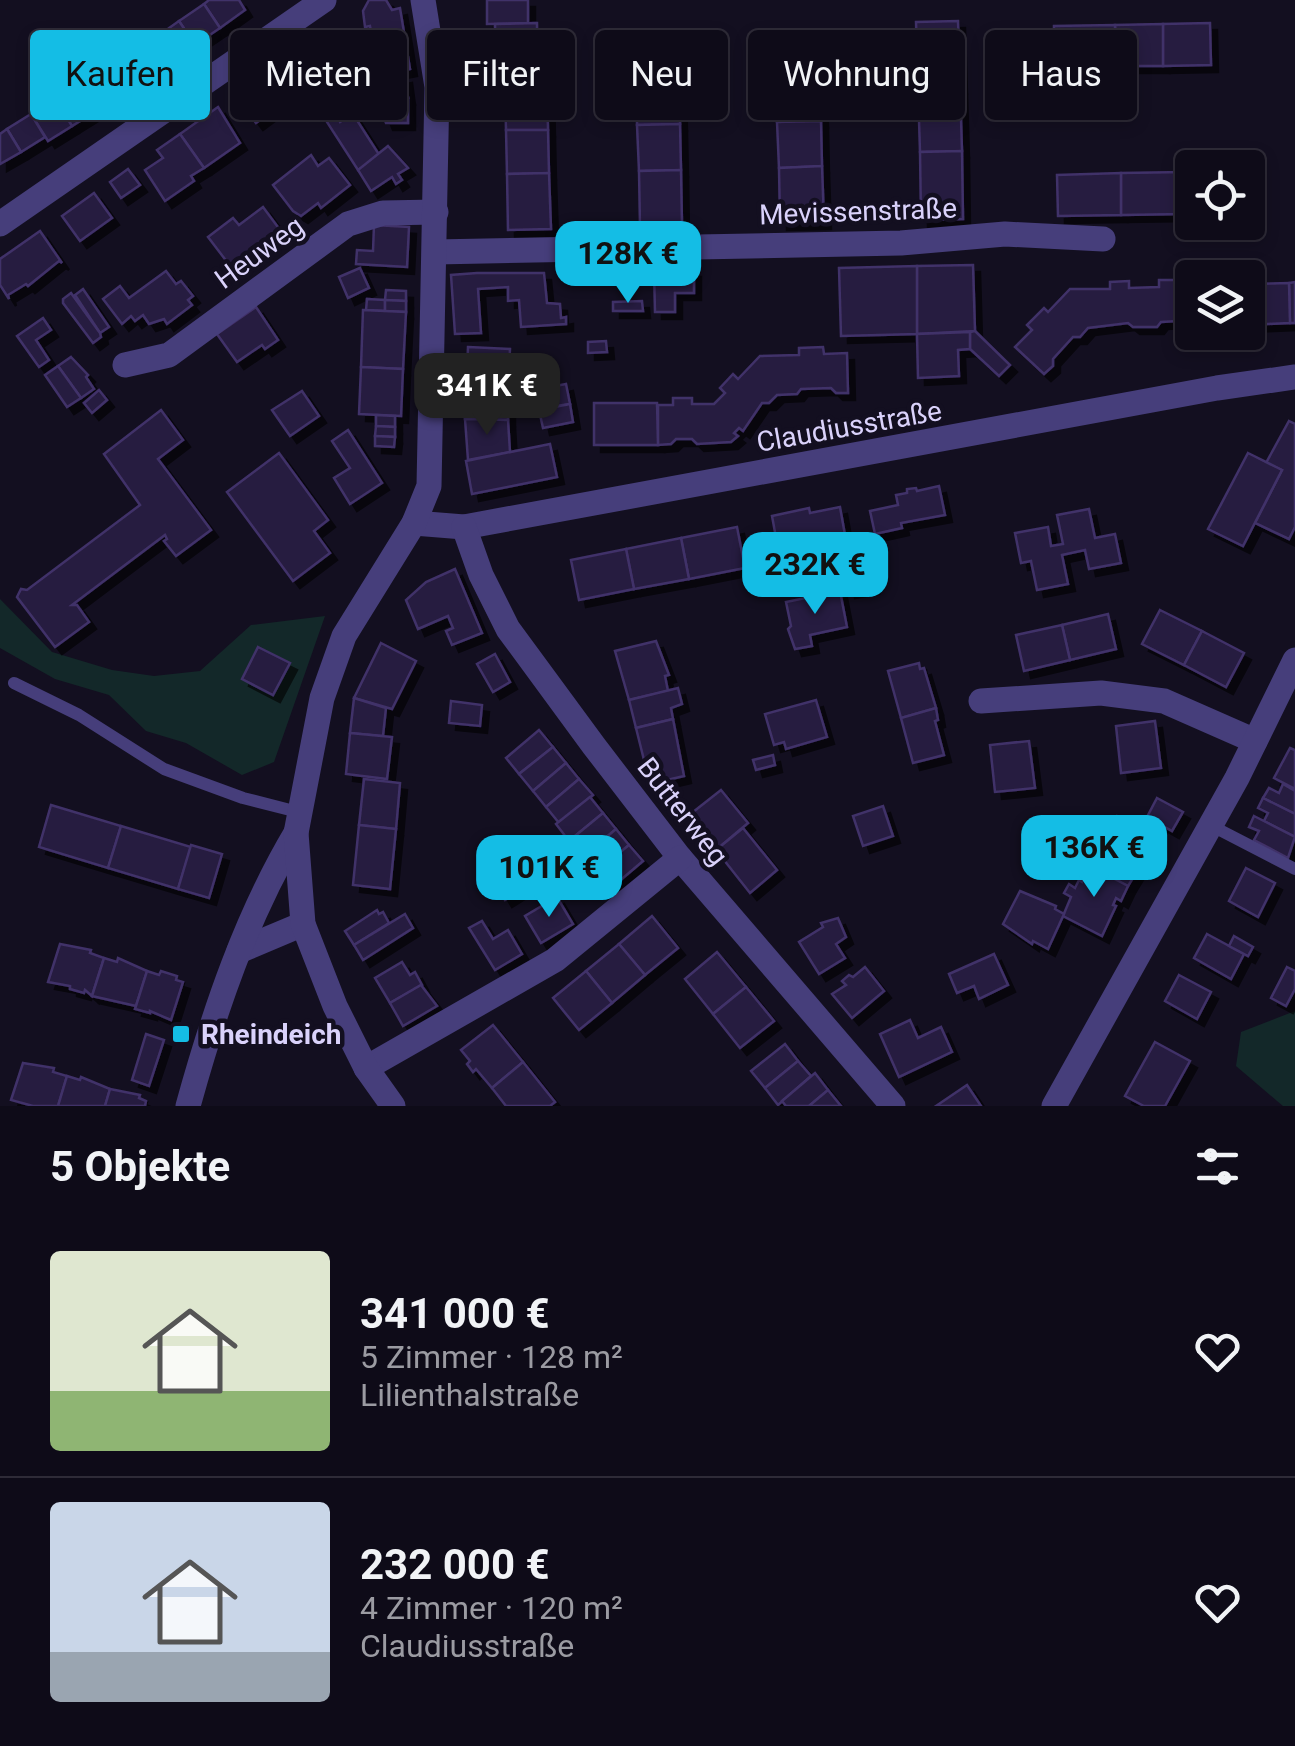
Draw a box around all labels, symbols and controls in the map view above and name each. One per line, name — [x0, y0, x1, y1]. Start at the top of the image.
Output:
chip: Kaufen — [30, 30, 210, 120]
chip: Mieten — [230, 30, 407, 120]
chip: Filter — [427, 30, 575, 120]
chip: Neu — [595, 30, 728, 120]
chip: Wohnung — [748, 30, 965, 120]
chip: Haus — [985, 30, 1137, 120]
map controls — [1175, 150, 1265, 350]
button: locate — [1175, 150, 1265, 240]
street label: Mevissenstraße — [759, 192, 958, 231]
street label: Heuweg — [208, 209, 310, 296]
pin: 128K € — [547, 221, 709, 306]
text: 128K € — [577, 234, 679, 272]
button: layers — [1175, 260, 1265, 350]
pin: 341K € — [406, 353, 568, 438]
text: 341K € — [436, 366, 538, 404]
street label: Claudiusstraße — [754, 394, 944, 459]
pin: 232K € — [734, 532, 896, 617]
text: 232K € — [764, 545, 866, 583]
street label: Butterweg — [630, 751, 735, 872]
pin: 136K € — [1013, 815, 1175, 900]
text: 136K € — [1043, 828, 1145, 866]
pin: 101K € — [468, 835, 630, 920]
text: 101K € — [498, 848, 600, 886]
place label: Rheindeich — [201, 1018, 341, 1051]
marker: Rheindeich — [170, 1023, 192, 1045]
icon: filters — [1190, 1139, 1245, 1194]
text: 5 Objekte — [50, 1142, 230, 1191]
text: 341 000 € — [360, 1289, 550, 1338]
icon: home — [130, 1291, 250, 1411]
icon: heart — [1190, 1324, 1245, 1379]
text: 5 Zimmer · 128 m² — [360, 1338, 623, 1376]
text: Lilienthalstraße — [360, 1376, 579, 1414]
text: 232 000 € — [360, 1540, 550, 1589]
icon: home — [130, 1542, 250, 1662]
icon: heart — [1190, 1575, 1245, 1630]
text: 4 Zimmer · 120 m² — [360, 1589, 623, 1627]
text: Claudiusstraße — [360, 1627, 574, 1665]

